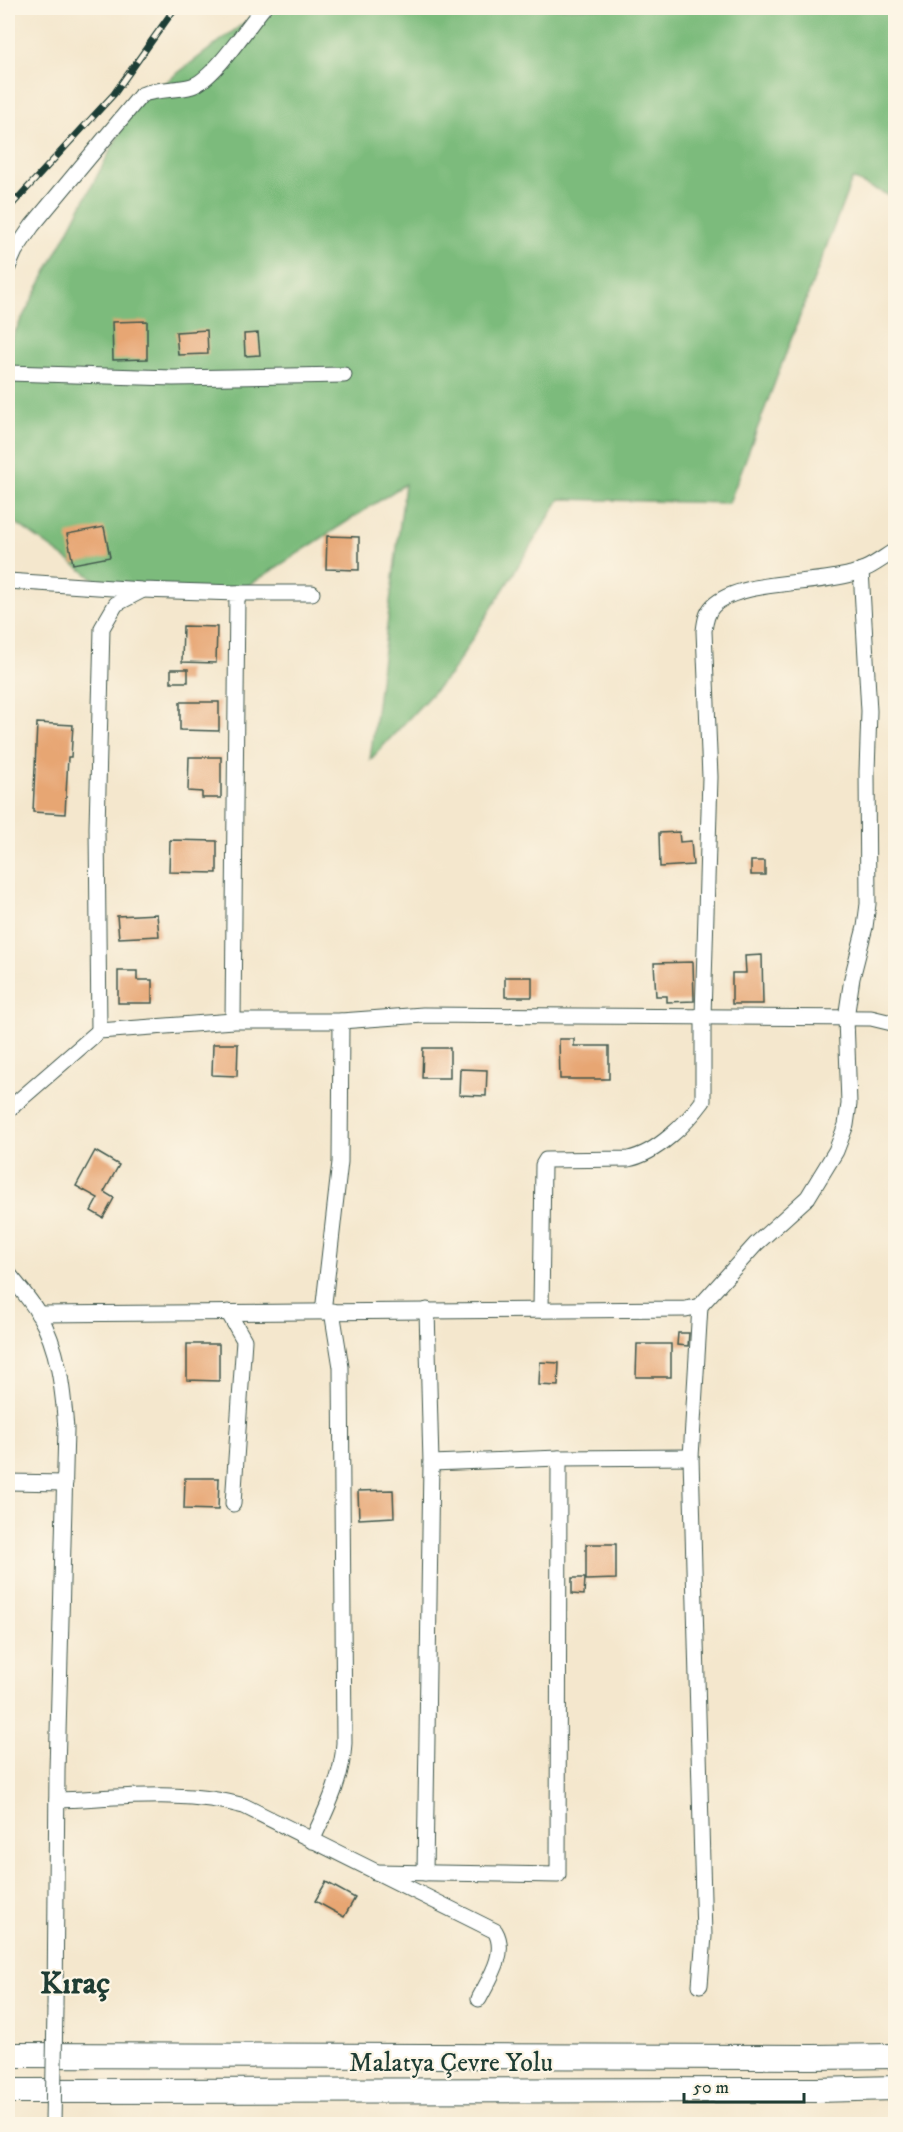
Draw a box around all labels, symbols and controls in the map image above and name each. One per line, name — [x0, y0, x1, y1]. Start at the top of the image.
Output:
district label: Kıraç — [40, 1964, 110, 2004]
street label: Malatya Çevre Yolu — [349, 2047, 553, 2080]
scale bar — [684, 2066, 804, 2104]
text: 50 m — [693, 2077, 729, 2099]

